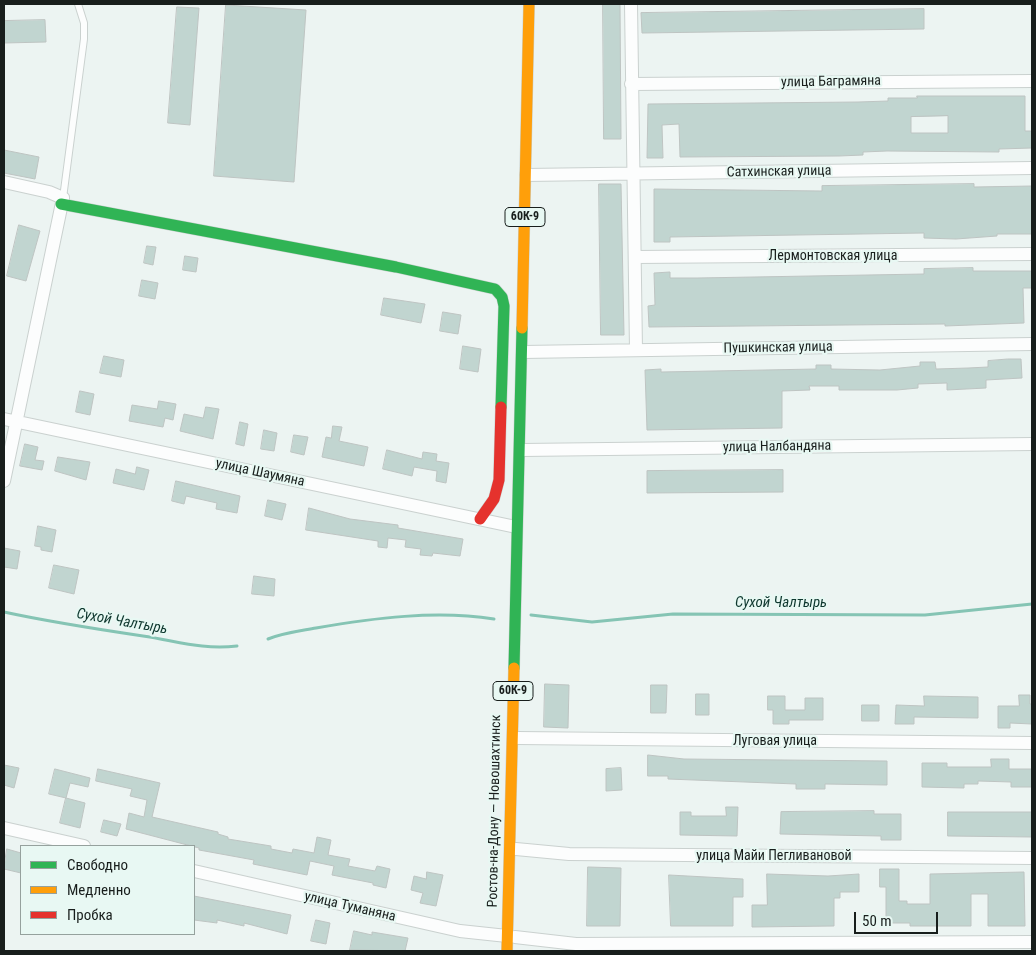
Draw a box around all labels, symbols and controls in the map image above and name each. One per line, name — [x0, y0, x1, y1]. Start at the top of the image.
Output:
street label: улица Баграмяна — [781, 73, 881, 91]
street label: Сатхинская улица — [727, 163, 831, 181]
road number: 60К-9 — [505, 208, 545, 226]
street label: Лермонтовская улица — [769, 248, 897, 264]
street label: Пушкинская улица — [723, 339, 833, 357]
street label: улица Налбандяна — [723, 438, 831, 456]
street label: улица Шаумяна — [214, 455, 306, 491]
water label: Сухой Чалтырь — [735, 594, 827, 612]
water label: Сухой Чалтырь — [75, 605, 169, 639]
road number: 60К-9 — [493, 681, 533, 700]
street label: Ростов-на-Дону — Новошахтинск — [485, 715, 505, 907]
street label: Луговая улица — [733, 733, 817, 749]
legend — [20, 845, 195, 935]
street label: улица Майи Пегливановой — [696, 848, 852, 864]
text: Свободно — [67, 856, 128, 874]
text: Медленно — [67, 881, 131, 899]
street label: улица Туманяна — [303, 888, 397, 926]
scale bar — [856, 902, 940, 934]
text: Пробка — [67, 906, 113, 924]
text: 50 m — [862, 912, 892, 930]

